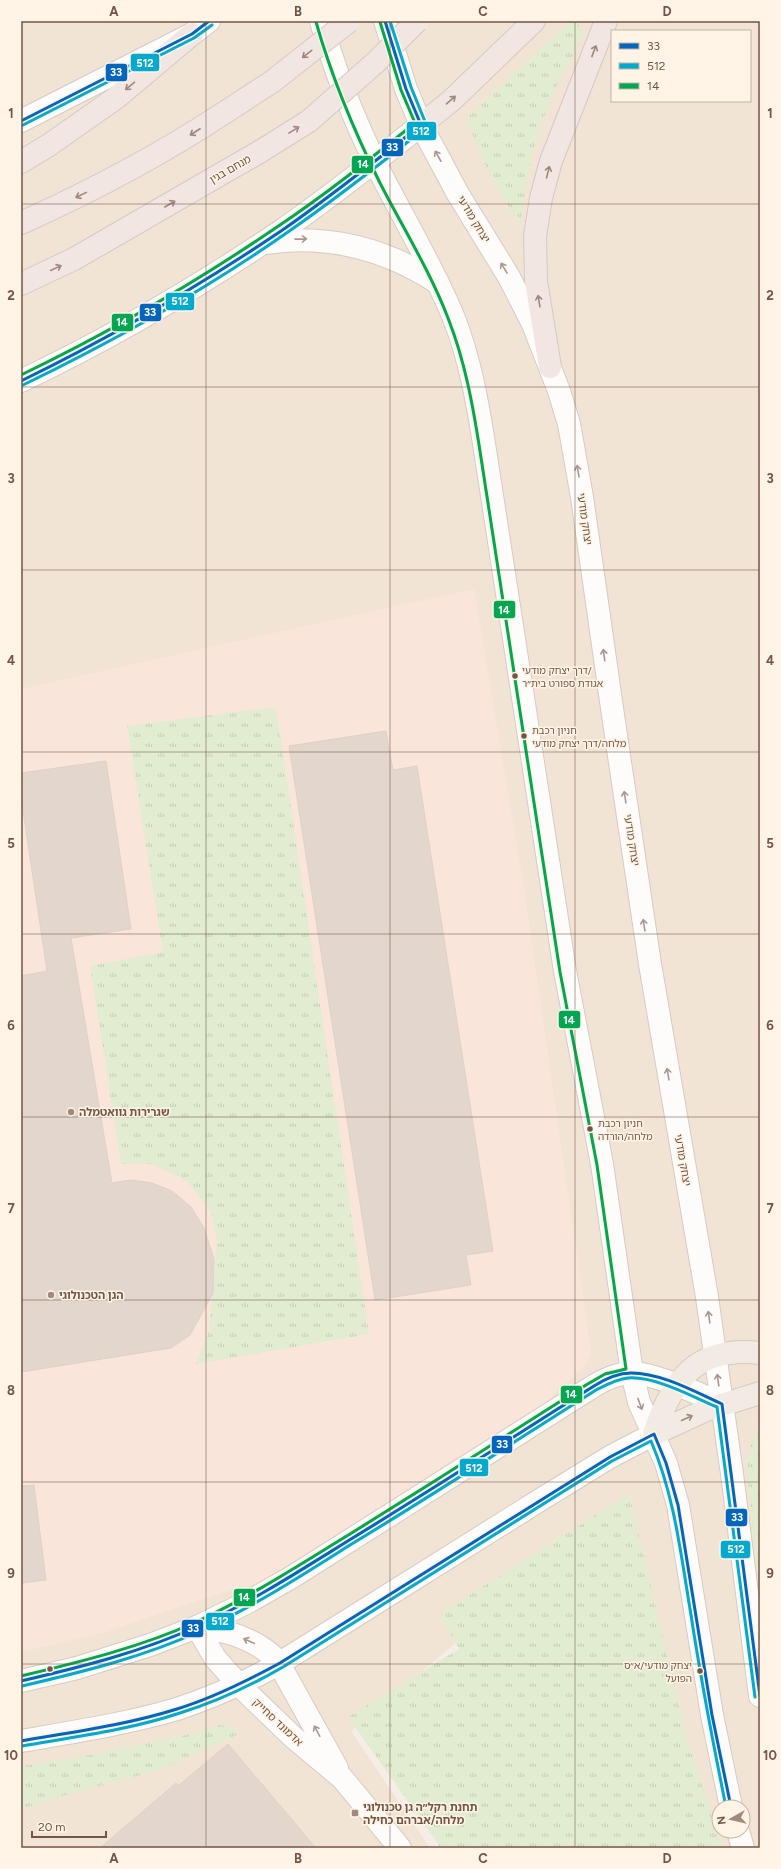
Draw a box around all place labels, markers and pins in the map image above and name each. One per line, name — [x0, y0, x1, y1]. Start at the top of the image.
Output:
place label: דרך יצחק מודעי/ אגודת ספורט בית״ר — [522, 664, 603, 690]
marker: דרך יצחק מודעי/ אגודת ספורט בית״ר — [510, 671, 520, 681]
place label: חניון רכבת מלחה/דרך יצחק מודעי — [532, 724, 627, 750]
marker: חניון רכבת מלחה/דרך יצחק מודעי — [519, 731, 529, 741]
place label: שגרירות גוואטמלה — [79, 1106, 170, 1119]
marker: שגרירות גוואטמלה — [66, 1107, 76, 1117]
place label: חניון רכבת מלחה/הורדה — [598, 1117, 653, 1143]
marker: חניון רכבת מלחה/הורדה — [585, 1124, 595, 1134]
place label: הגן הטכנולוגי — [59, 1289, 123, 1302]
marker: הגן הטכנולוגי — [46, 1290, 56, 1300]
place label: יצחק מודעי/א״ס הפועל — [624, 1659, 692, 1685]
unlabelled marker — [45, 1664, 55, 1674]
marker: יצחק מודעי/א״ס הפועל — [695, 1666, 705, 1676]
place label: תחנת רקל״ה גן טכנולוגי מלחה/אברהם כחילה — [363, 1801, 478, 1827]
marker: תחנת רקל״ה גן טכנולוגי מלחה/אברהם כחילה — [350, 1808, 360, 1818]

